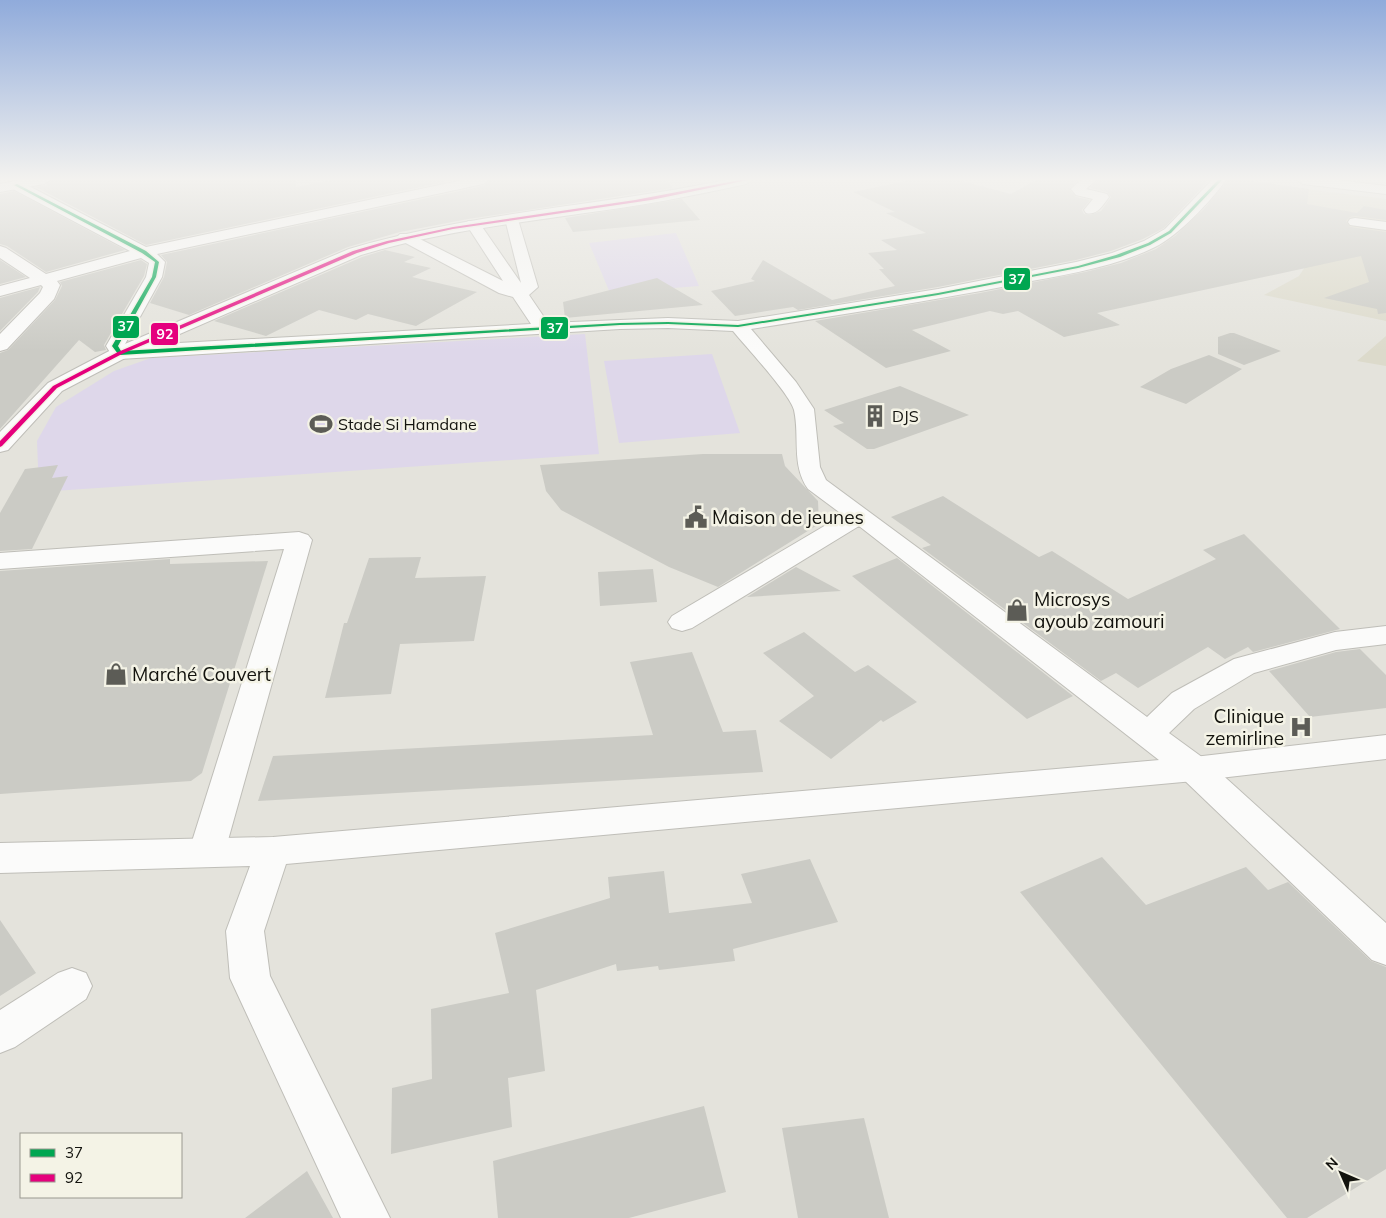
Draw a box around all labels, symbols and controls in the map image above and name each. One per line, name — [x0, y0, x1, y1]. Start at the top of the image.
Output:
line badge: 37 — [1003, 267, 1031, 291]
text: 37 — [1009, 270, 1025, 288]
line badge: 37 — [112, 315, 140, 339]
line badge: 37 — [540, 316, 569, 340]
text: 37 — [118, 317, 134, 335]
text: 37 — [547, 319, 563, 337]
line badge: 92 — [150, 322, 179, 346]
text: 92 — [157, 325, 173, 343]
building icon: DJS — [862, 403, 888, 429]
place label: DJS — [892, 406, 919, 426]
sports icon: Stade Si Hamdane — [308, 411, 334, 437]
place label: Stade Si Hamdane — [338, 414, 477, 434]
public building icon: Maison de jeunes — [683, 504, 709, 530]
place label: Maison de jeunes — [712, 505, 864, 529]
place label: Microsys ayoub zamouri — [1034, 587, 1165, 633]
shop icon: Microsys ayoub zamouri — [1004, 597, 1030, 623]
shop icon: Marché Couvert — [103, 661, 129, 687]
place label: Marché Couvert — [132, 662, 271, 686]
place label: Clinique zemirline — [1205, 704, 1284, 750]
hospital icon: Clinique zemirline — [1288, 714, 1314, 740]
legend — [20, 1133, 182, 1198]
text: 37 — [65, 1143, 83, 1162]
north arrow — [1316, 1148, 1366, 1198]
text: N — [1322, 1154, 1342, 1174]
text: 92 — [65, 1168, 83, 1187]

